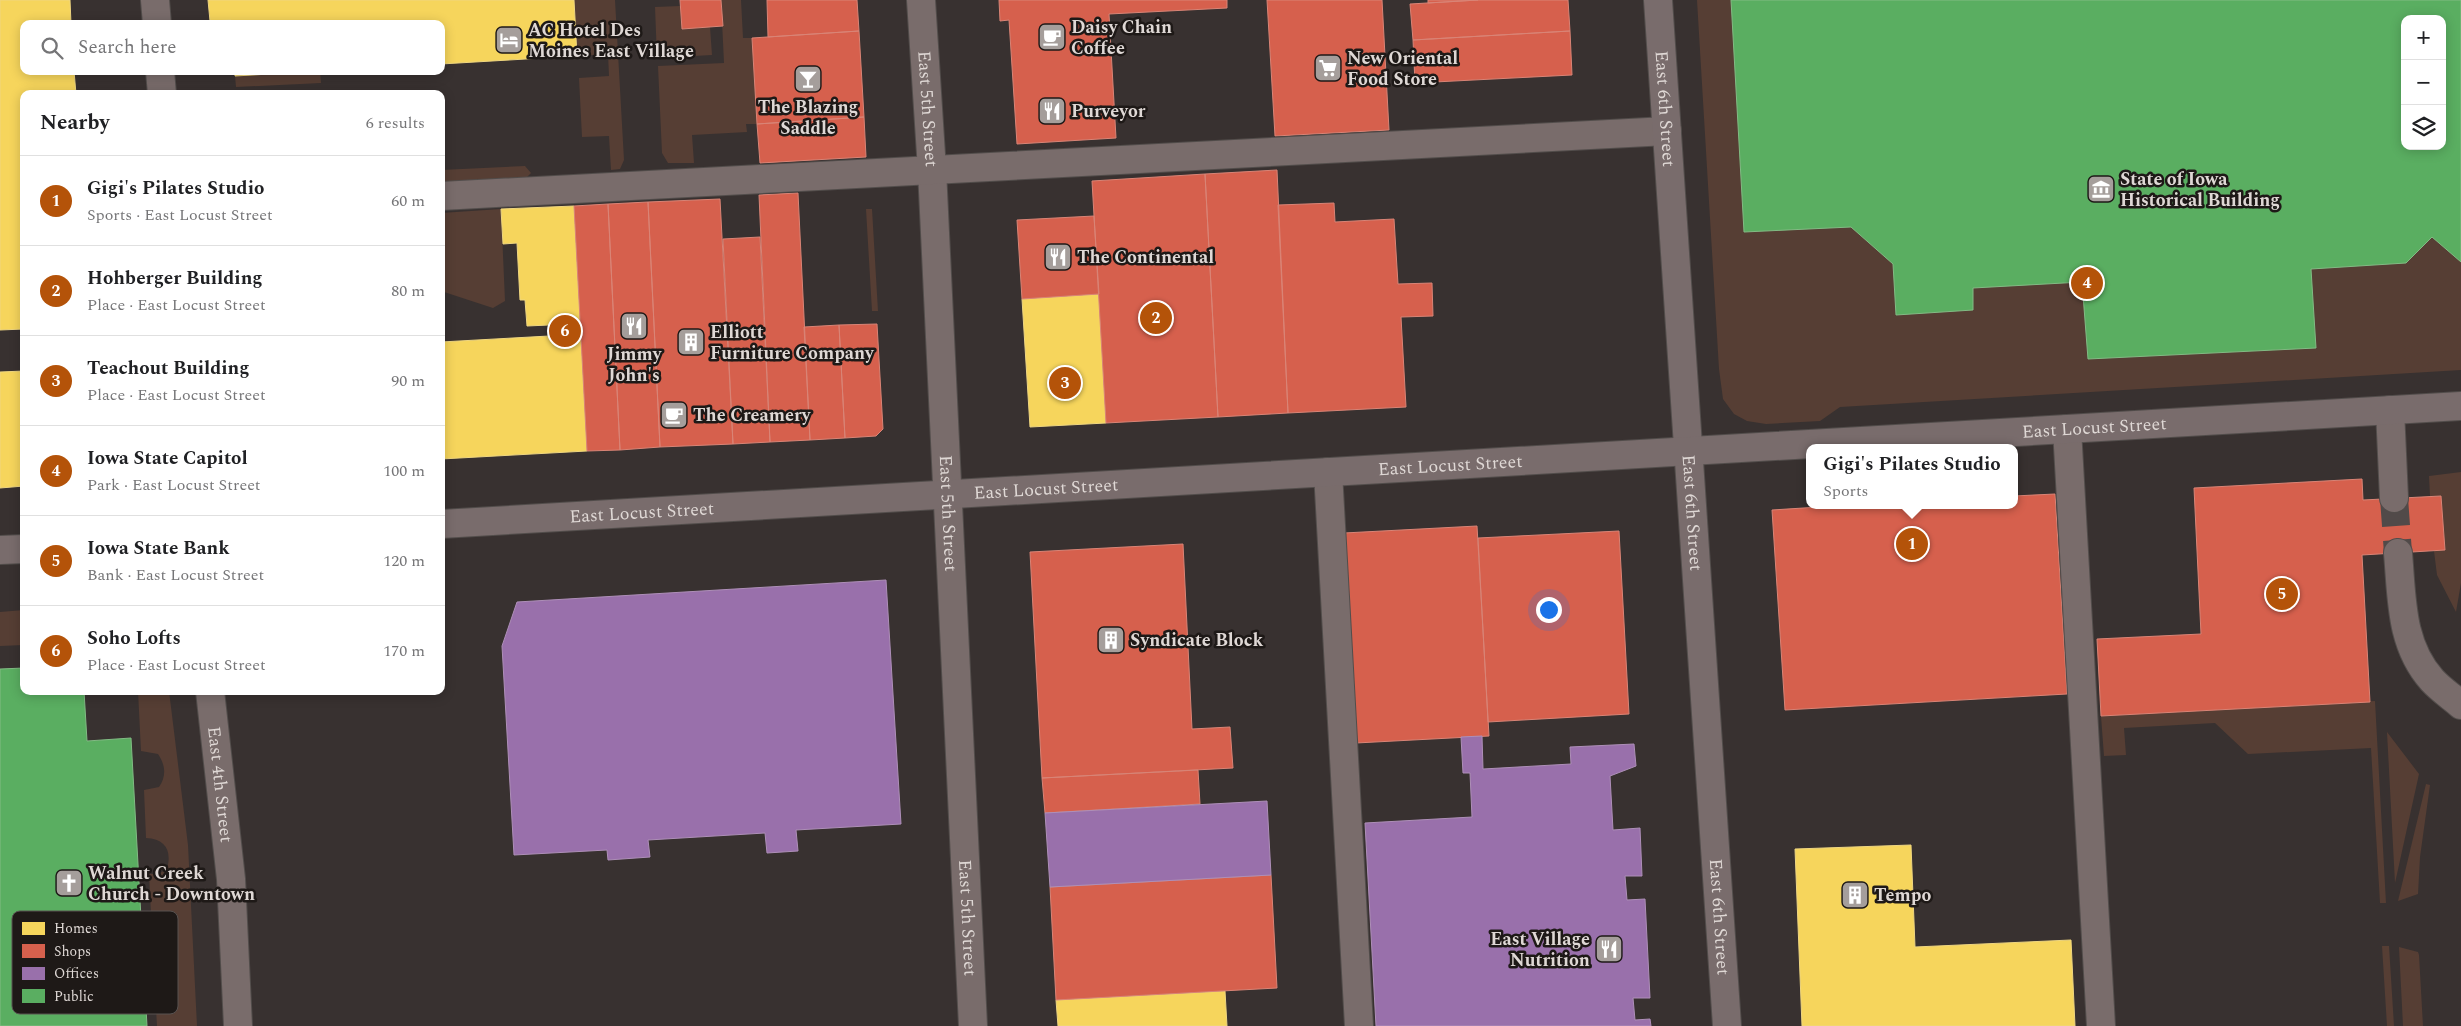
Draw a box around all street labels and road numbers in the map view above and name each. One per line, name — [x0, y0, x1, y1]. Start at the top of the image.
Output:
street label: East 5th Street — [911, 50, 945, 168]
street label: East 6th Street — [1648, 50, 1683, 168]
street label: East Locust Street — [2021, 410, 2167, 445]
street label: East Locust Street — [1377, 447, 1523, 483]
street label: East 5th Street — [932, 454, 965, 572]
street label: East 6th Street — [1675, 454, 1710, 572]
street label: East Locust Street — [973, 471, 1119, 506]
street label: East Locust Street — [569, 495, 715, 530]
street label: East 4th Street — [201, 725, 240, 844]
street label: East 6th Street — [1702, 858, 1737, 976]
street label: East 5th Street — [952, 859, 984, 977]

